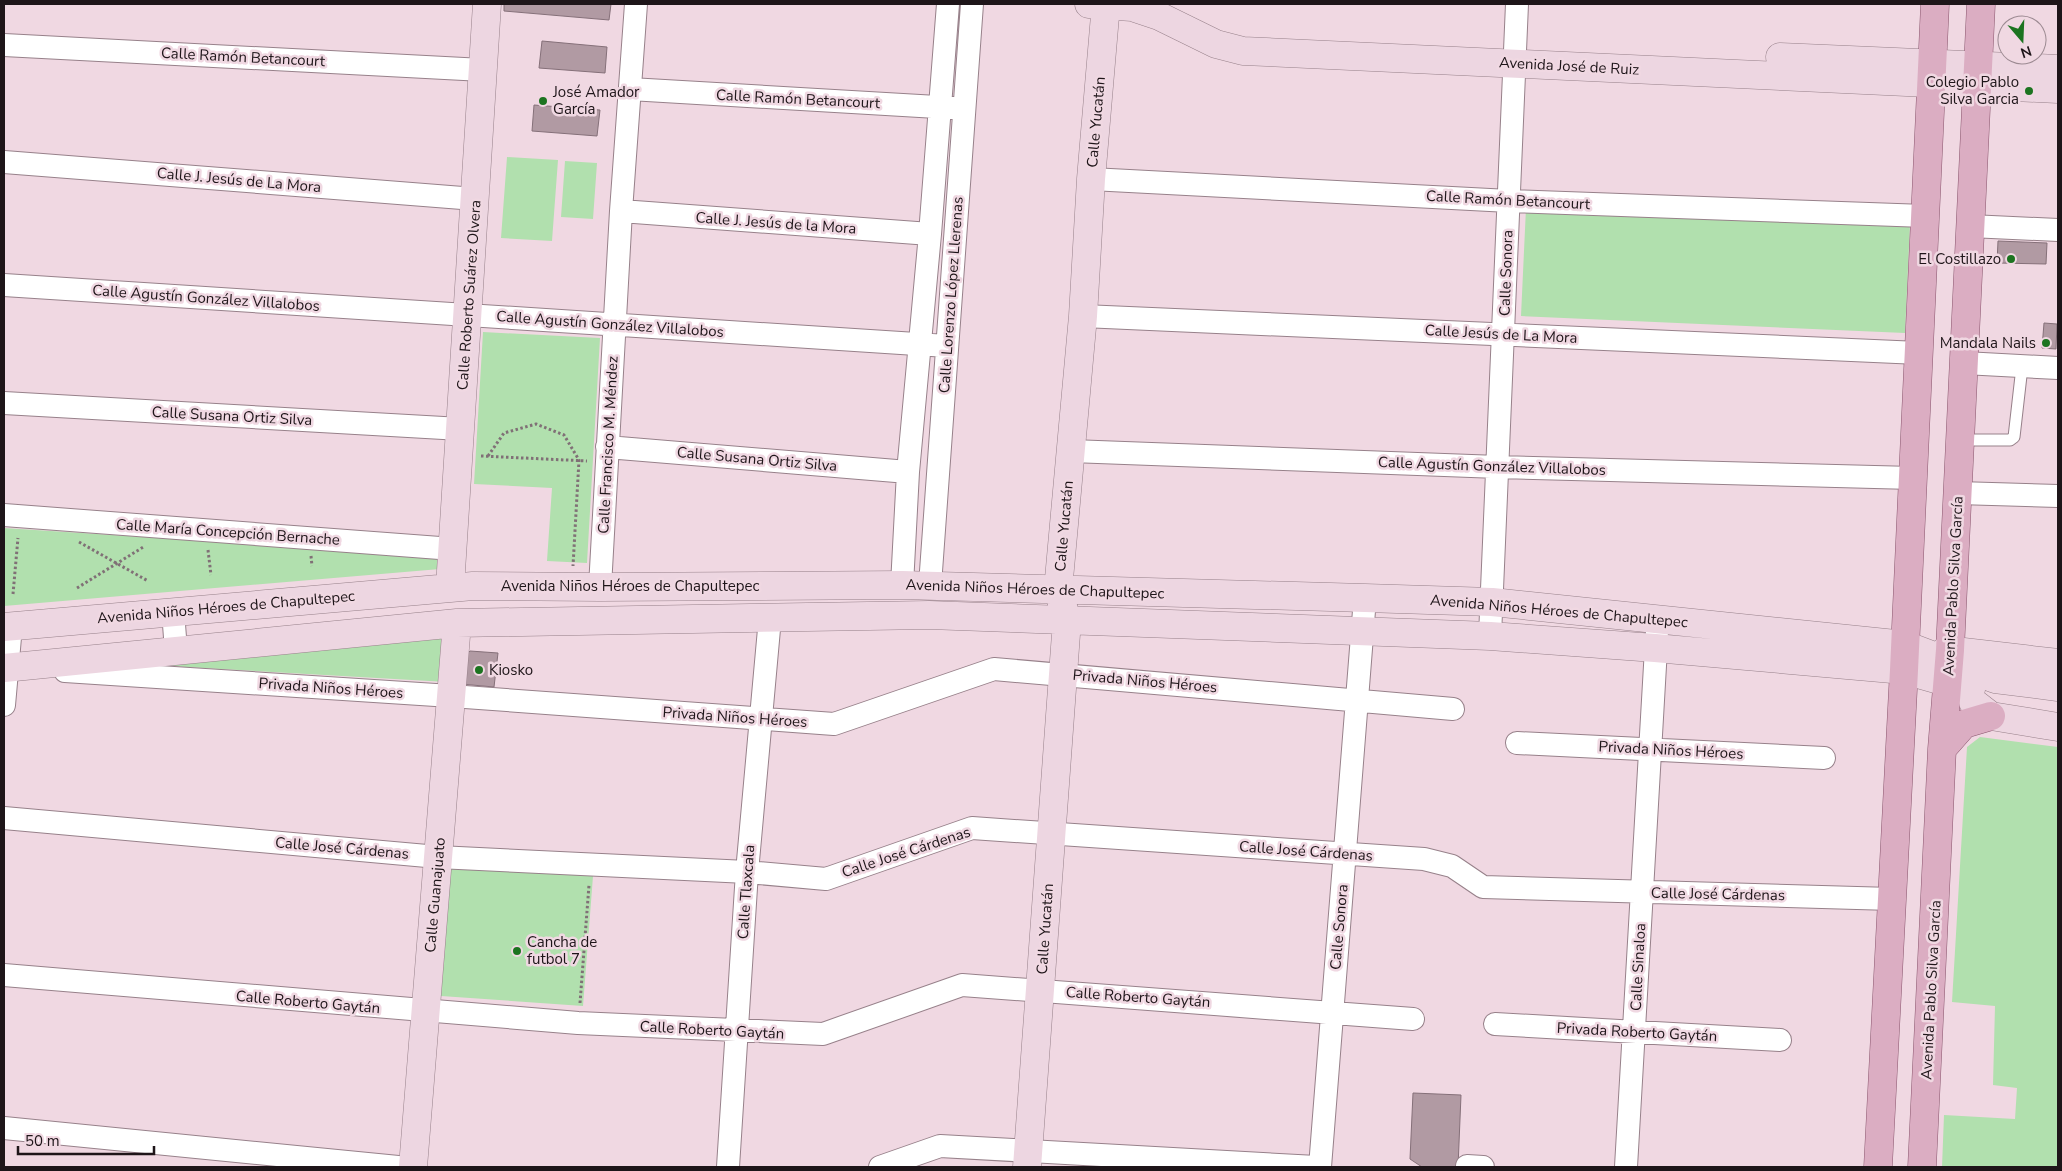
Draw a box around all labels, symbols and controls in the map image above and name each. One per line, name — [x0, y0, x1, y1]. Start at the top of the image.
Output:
north arrow — [1997, 15, 2047, 65]
text: N — [2018, 41, 2034, 63]
street label: Calle Ramón Betancourt — [160, 43, 326, 71]
street label: Avenida José de Ruiz — [1498, 52, 1640, 80]
place label: Colegio Pablo Silva Garcia — [1926, 72, 2019, 109]
street label: Calle Yucatán — [1082, 76, 1110, 168]
place label: José Amador García — [552, 82, 640, 119]
street label: Calle Ramón Betancourt — [715, 85, 881, 113]
marker: Colegio Pablo Silva Garcia — [2023, 85, 2035, 97]
marker: José Amador García — [537, 95, 549, 107]
street label: Calle J. Jesús de La Mora — [156, 163, 322, 197]
street label: Calle Ramón Betancourt — [1425, 186, 1591, 214]
street label: Calle Lorenzo López Llerenas — [934, 196, 968, 394]
street label: Calle Roberto Suárez Olvera — [452, 199, 486, 391]
street label: Calle J. Jesús de la Mora — [695, 207, 857, 239]
street label: Calle Sonora — [1495, 230, 1517, 316]
place label: El Costillazo — [1918, 249, 2001, 269]
marker: El Costillazo — [2005, 253, 2017, 265]
street label: Calle Agustín González Villalobos — [92, 280, 320, 316]
street label: Calle Agustín González Villalobos — [496, 306, 724, 342]
street label: Calle Jesús de La Mora — [1424, 320, 1578, 348]
place label: Mandala Nails — [1940, 333, 2036, 353]
marker: Mandala Nails — [2040, 337, 2052, 349]
street label: Calle Francisco M. Méndez — [593, 356, 623, 534]
street label: Calle Susana Ortiz Silva — [151, 402, 313, 430]
street label: Calle Susana Ortiz Silva — [676, 442, 838, 476]
street label: Calle Agustín González Villalobos — [1378, 452, 1606, 480]
street label: Calle Yucatán — [1050, 480, 1078, 572]
street label: Avenida Pablo Silva García — [1938, 496, 1968, 676]
street label: Calle María Concepción Bernache — [115, 514, 341, 550]
street label: Avenida Niños Héroes de Chapultepec — [905, 574, 1165, 604]
street label: Avenida Niños Héroes de Chapultepec — [501, 576, 759, 596]
street label: Avenida Niños Héroes de Chapultepec — [96, 586, 356, 628]
street label: Avenida Niños Héroes de Chapultepec — [1429, 590, 1689, 632]
place label: Kiosko — [489, 660, 533, 680]
marker: Kiosko — [473, 664, 485, 676]
street label: Privada Niños Héroes — [1072, 665, 1218, 697]
street label: Privada Niños Héroes — [258, 673, 404, 703]
street label: Privada Niños Héroes — [662, 702, 808, 732]
street label: Privada Niños Héroes — [1598, 736, 1744, 764]
street label: Calle José Cárdenas — [839, 822, 973, 882]
street label: Calle José Cárdenas — [274, 832, 410, 864]
street label: Calle José Cárdenas — [1238, 836, 1374, 866]
street label: Calle Guanajuato — [420, 837, 450, 953]
street label: Calle Tlaxcala — [733, 844, 759, 940]
street label: Calle Yucatán — [1032, 883, 1058, 975]
street label: Calle Sonora — [1325, 883, 1353, 971]
street label: Calle José Cárdenas — [1651, 883, 1785, 905]
street label: Avenida Pablo Silva García — [1916, 900, 1946, 1080]
street label: Calle Sinaloa — [1626, 922, 1650, 1012]
place label: Cancha de futbol 7 — [527, 932, 597, 969]
marker: Cancha de futbol 7 — [511, 945, 523, 957]
street label: Calle Roberto Gaytán — [1065, 982, 1211, 1012]
street label: Calle Roberto Gaytán — [235, 986, 381, 1018]
street label: Calle Roberto Gaytán — [639, 1016, 785, 1044]
street label: Privada Roberto Gaytán — [1556, 1018, 1718, 1046]
scale bar — [18, 1124, 154, 1156]
text: 50 m — [25, 1131, 60, 1151]

